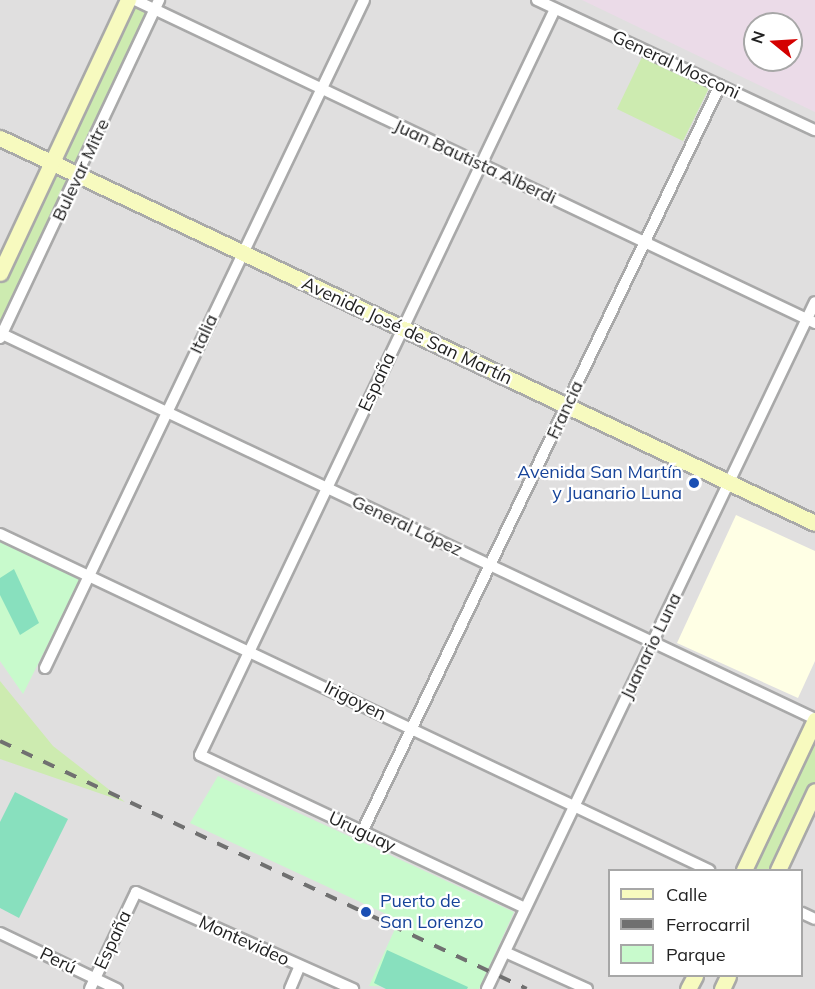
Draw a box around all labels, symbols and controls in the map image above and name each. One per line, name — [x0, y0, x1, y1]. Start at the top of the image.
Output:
north arrow — [743, 12, 803, 72]
street label: General Mosconi — [609, 26, 743, 104]
text: N — [746, 28, 769, 46]
street label: Bulevar Mitre — [48, 115, 114, 225]
street label: Juan Bautista Alberdi — [390, 115, 560, 209]
street label: Avenida José de San Martín — [298, 273, 516, 389]
street label: Italia — [186, 311, 222, 357]
street label: España — [354, 349, 400, 415]
street label: Francia — [542, 377, 588, 443]
place label: Avenida San Martín y Juanario Luna — [517, 462, 682, 504]
marker: Avenida San Martín y Juanario Luna — [687, 476, 701, 490]
street label: General López — [348, 491, 466, 561]
street label: Juanario Luna — [616, 589, 686, 703]
street label: Irigoyen — [320, 677, 390, 725]
street label: Uruguay — [325, 807, 399, 857]
legend — [608, 869, 803, 977]
text: Calle — [666, 883, 707, 906]
place label: Puerto de San Lorenzo — [380, 891, 483, 934]
marker: Puerto de San Lorenzo — [357, 903, 375, 921]
street label: España — [90, 907, 136, 973]
street label: Montevideo — [195, 911, 293, 971]
text: Ferrocarril — [666, 913, 750, 936]
street label: Perú — [36, 943, 80, 979]
text: Parque — [666, 943, 725, 966]

